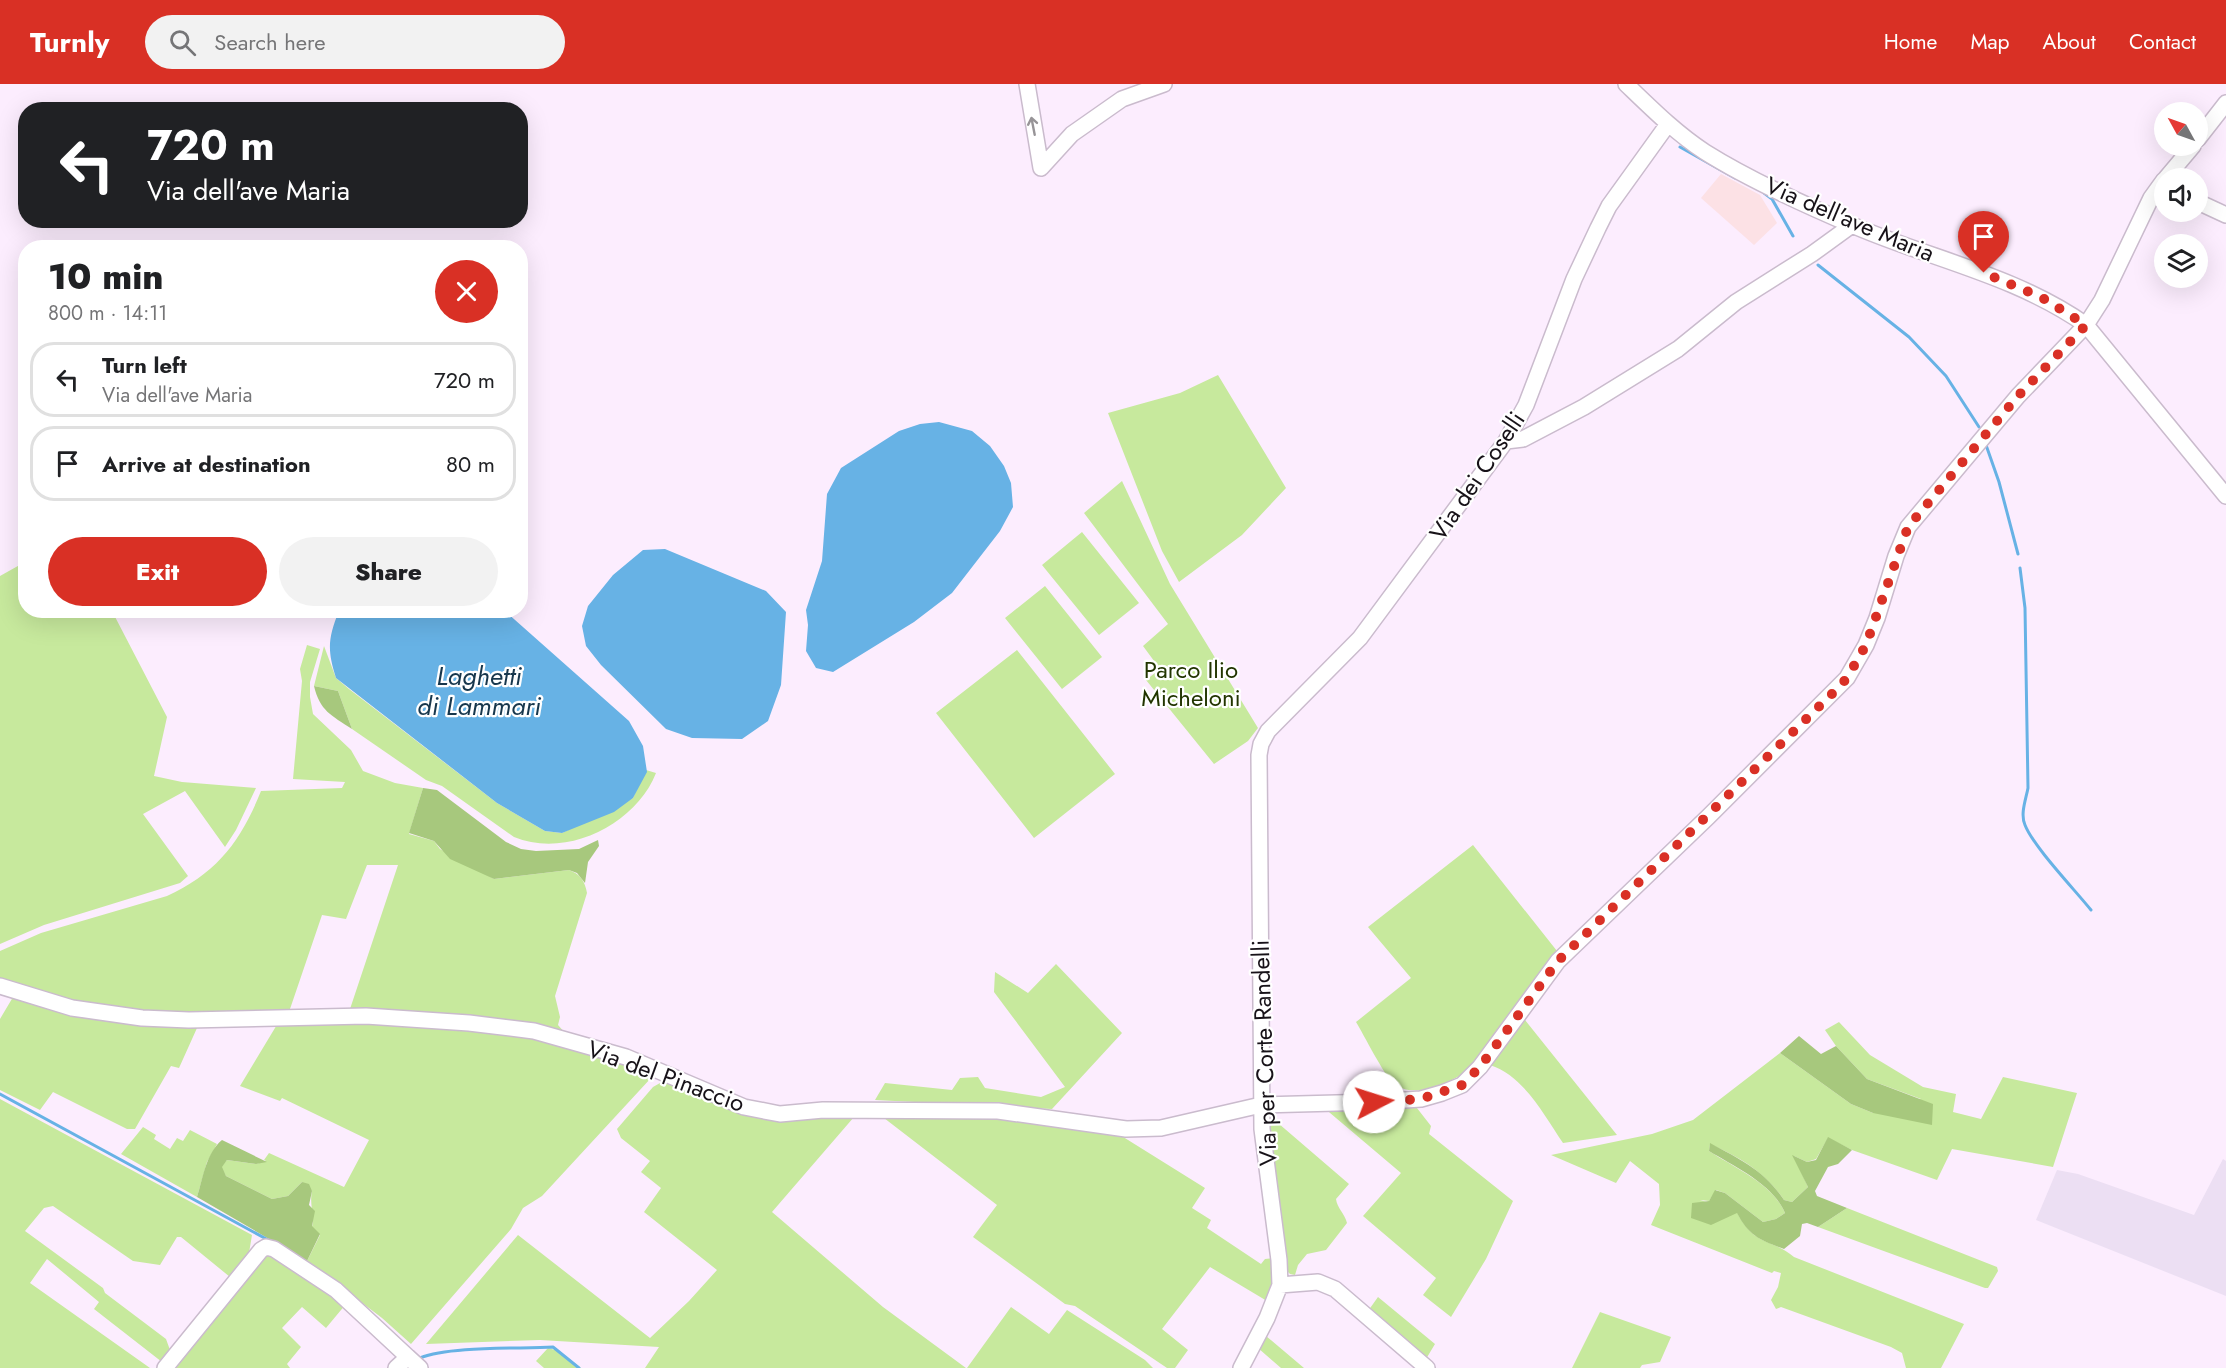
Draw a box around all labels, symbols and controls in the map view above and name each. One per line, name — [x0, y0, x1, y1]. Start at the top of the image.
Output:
search box — [145, 15, 565, 69]
text: Turnly — [30, 22, 109, 63]
icon: search — [166, 26, 199, 59]
text: Search here — [214, 26, 326, 58]
text: Home — [1884, 27, 1937, 57]
text: Map — [1970, 27, 2010, 57]
text: About — [2043, 27, 2096, 57]
text: Contact — [2129, 27, 2196, 57]
north arrow — [2154, 102, 2208, 156]
map controls — [2154, 102, 2208, 288]
text: 720 m — [147, 115, 275, 176]
one-way arrow — [1028, 117, 1039, 137]
icon: left — [48, 126, 126, 204]
street label: Via dell'ave Maria — [1760, 168, 1940, 270]
button: sound — [2154, 168, 2208, 222]
text: Via dell'ave Maria — [147, 171, 350, 210]
pin — [1958, 211, 2009, 273]
icon: arrive — [1967, 220, 2000, 253]
button: layers — [2154, 234, 2208, 288]
text: 10 min — [48, 250, 164, 302]
button: close — [435, 260, 498, 323]
text: 800 m · 14:11 — [48, 299, 167, 328]
text: Turn left — [102, 349, 187, 381]
icon: left — [51, 363, 84, 396]
text: 720 m — [434, 364, 495, 396]
text: Via dell'ave Maria — [102, 381, 252, 410]
street label: Via dei Coselli — [1421, 404, 1533, 548]
icon: arrive — [51, 447, 84, 480]
text: Arrive at destination — [102, 448, 311, 480]
text: 80 m — [446, 448, 495, 480]
button: Exit — [48, 537, 267, 606]
button: Share — [279, 537, 498, 606]
park label: Parco Ilio Micheloni — [1141, 652, 1241, 715]
water label: Laghetti di Lammari — [417, 657, 541, 725]
street label: Via per Corte Randelli — [1243, 939, 1285, 1167]
street label: Via del Pinaccio — [582, 1031, 750, 1121]
position arrow — [1342, 1070, 1406, 1134]

